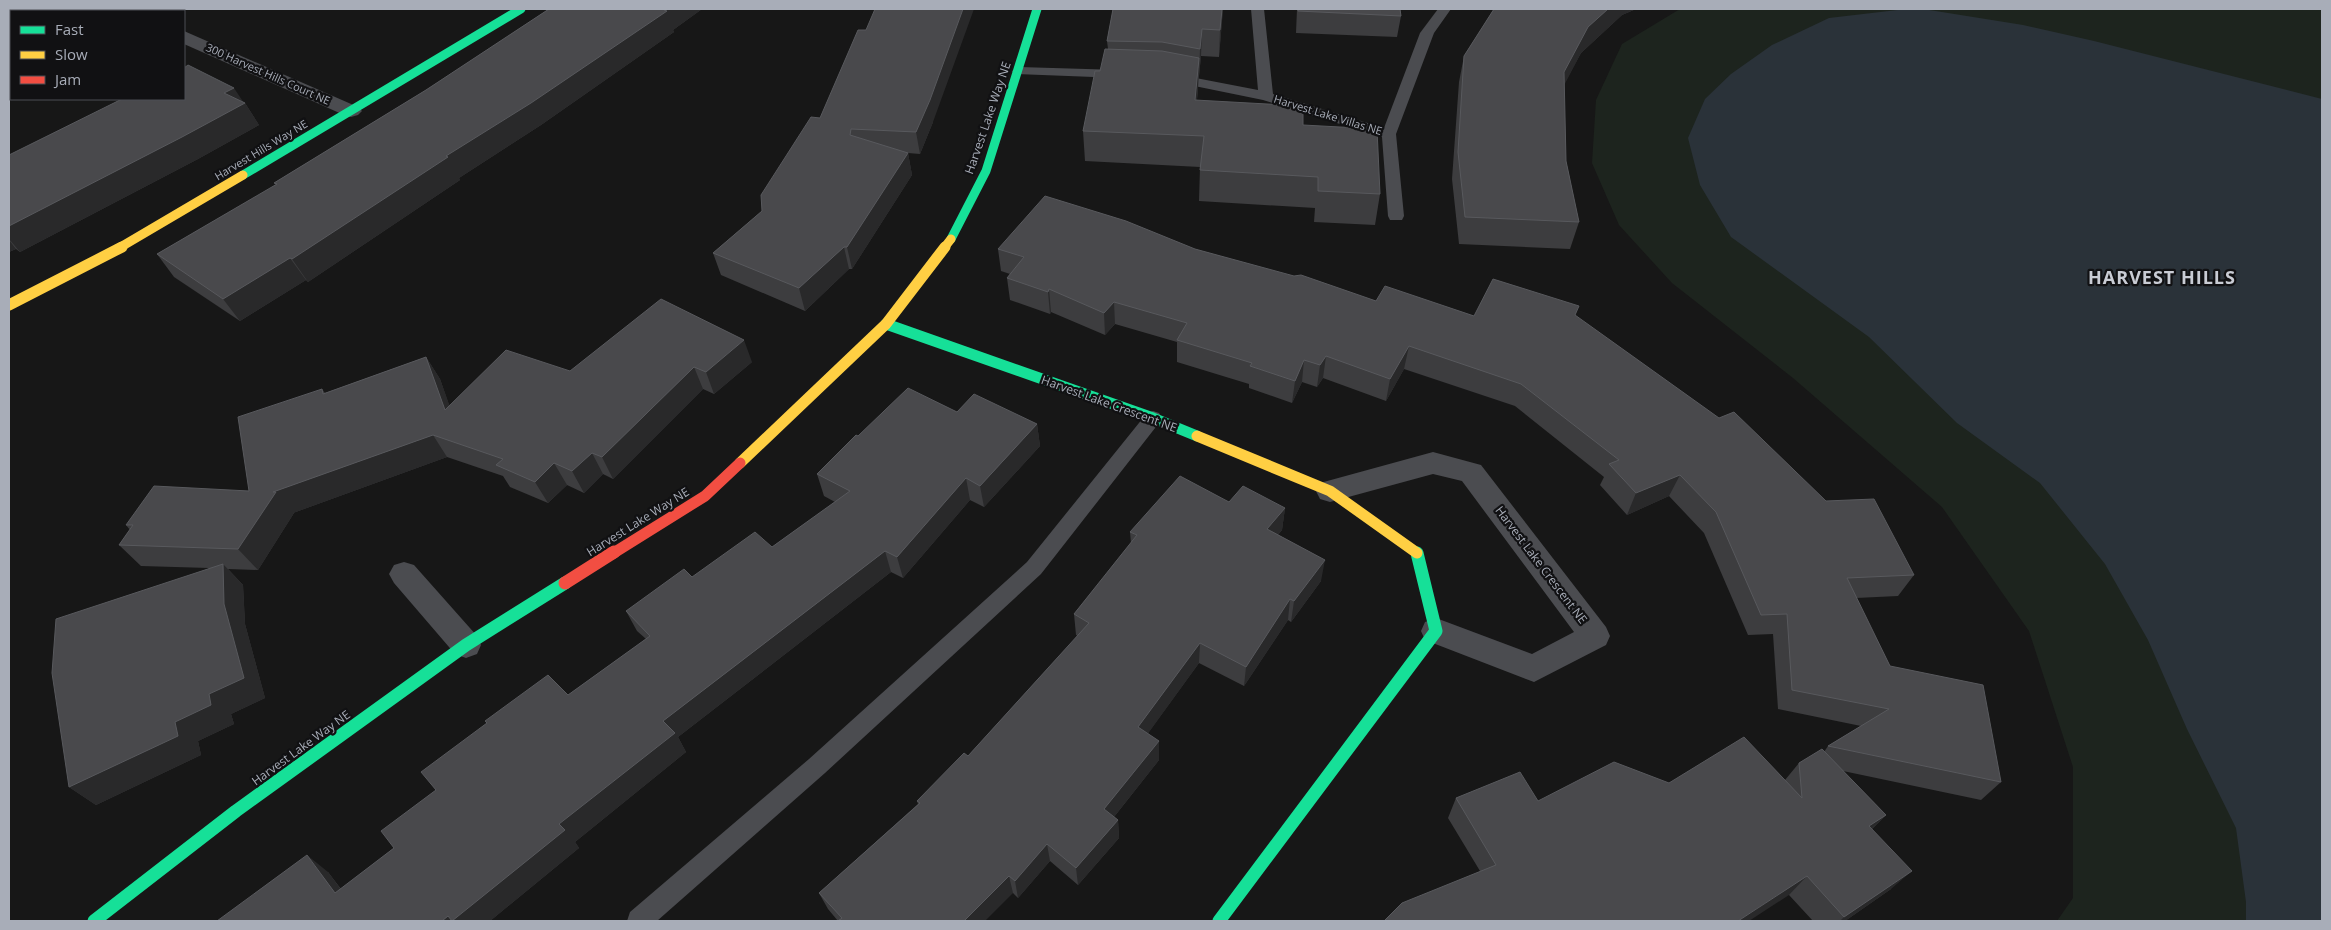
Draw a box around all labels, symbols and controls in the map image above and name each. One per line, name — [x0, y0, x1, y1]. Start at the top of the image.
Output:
legend — [10, 10, 185, 100]
text: Fast — [55, 19, 84, 39]
street label: 300 Harvest Hills Court NE — [204, 39, 333, 108]
text: Slow — [55, 44, 88, 64]
street label: Harvest Lake Way NE — [960, 59, 1015, 176]
text: Jam — [53, 69, 81, 89]
street label: Harvest Lake Villas NE — [1272, 91, 1384, 138]
street label: Harvest Hills Way NE — [211, 116, 310, 183]
district label: HARVEST HILLS — [2088, 265, 2236, 289]
street label: Harvest Lake Crescent NE — [1039, 371, 1179, 436]
street label: Harvest Lake Way NE — [583, 483, 692, 560]
street label: Harvest Lake Crescent NE — [1492, 502, 1591, 627]
street label: Harvest Lake Way NE — [248, 706, 353, 789]

